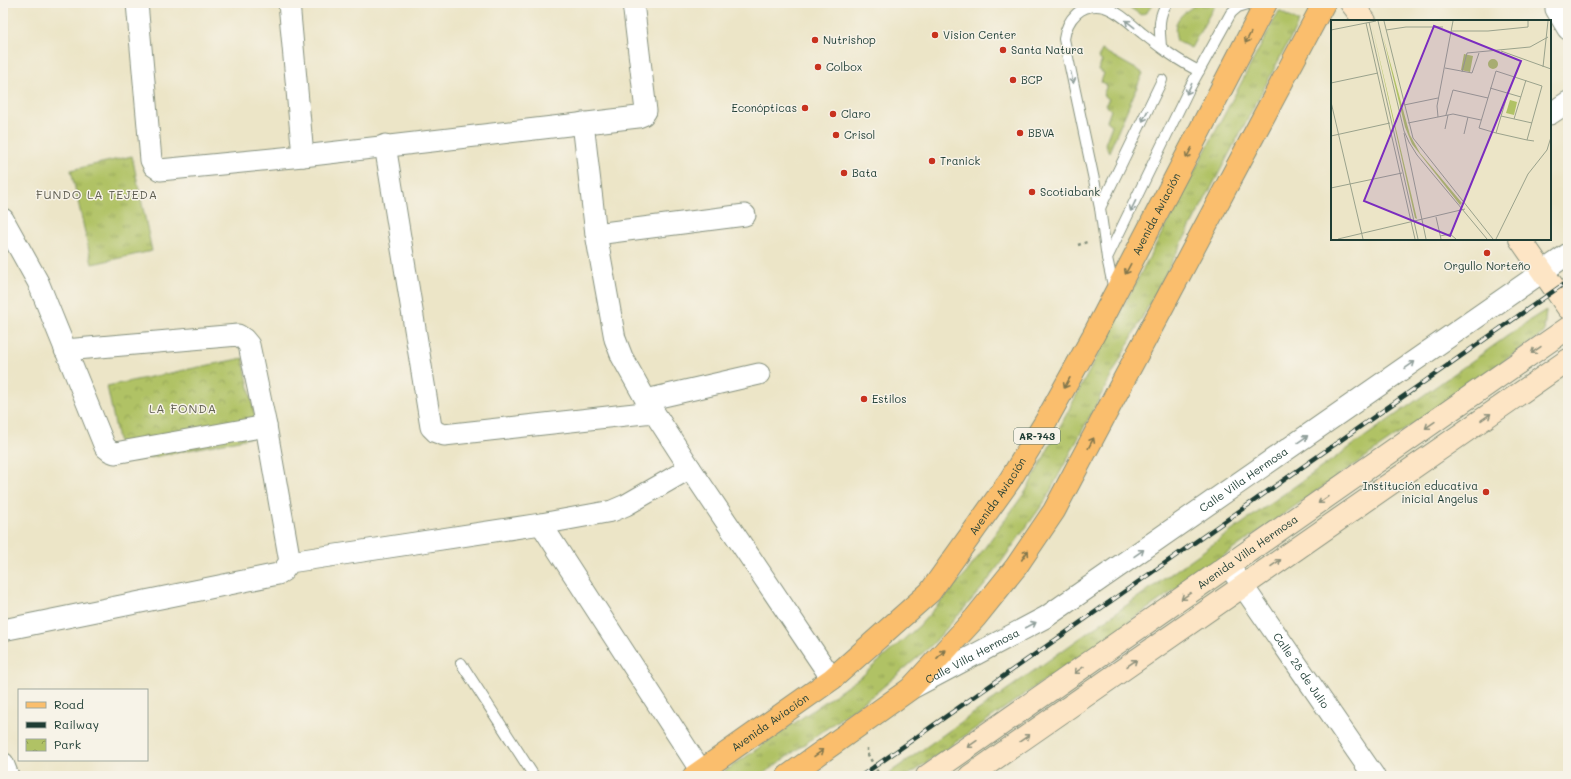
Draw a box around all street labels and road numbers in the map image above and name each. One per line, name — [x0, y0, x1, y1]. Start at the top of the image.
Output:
street label: Avenida Aviación — [1128, 170, 1184, 258]
road number: AR-743 — [1014, 428, 1060, 444]
street label: Calle Villa Hermosa — [1196, 443, 1291, 515]
street label: Avenida Aviación — [965, 454, 1029, 538]
street label: Avenida Villa Hermosa — [1194, 511, 1301, 592]
street label: Calle Villa Hermosa — [922, 624, 1022, 687]
street label: Calle 28 de Julio — [1270, 629, 1333, 711]
street label: Avenida Aviación — [728, 690, 811, 754]

